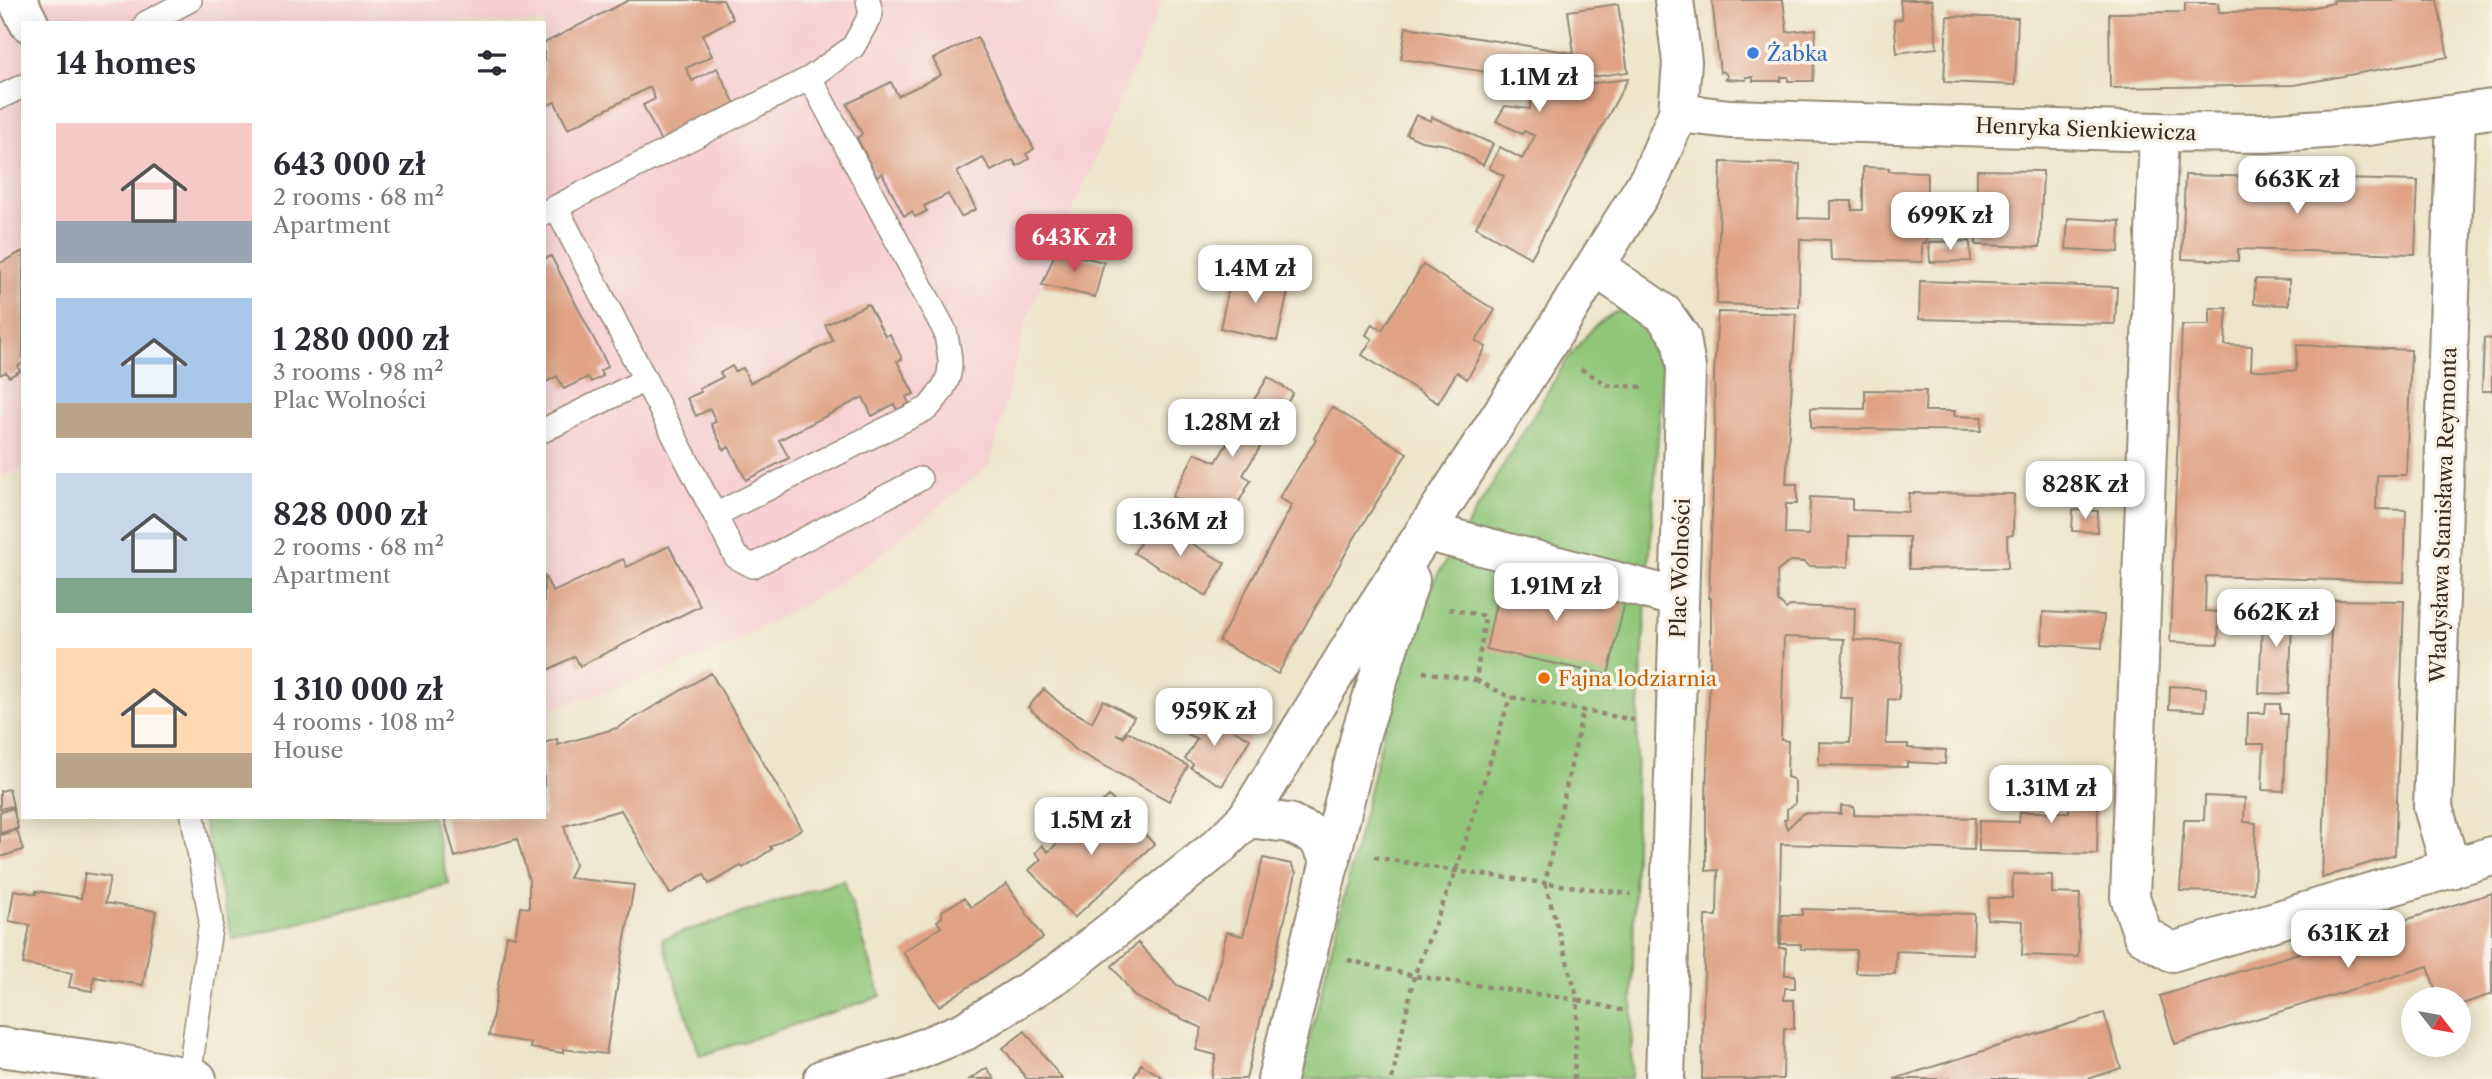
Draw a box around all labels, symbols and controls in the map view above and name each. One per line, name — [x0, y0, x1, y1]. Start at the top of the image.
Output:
place label: Żabka — [1767, 41, 1829, 66]
icon: filters — [473, 44, 511, 82]
text: 14 homes — [56, 45, 196, 82]
marker: Żabka — [1745, 45, 1761, 61]
pin: 1.1M zł — [1474, 54, 1604, 114]
text: 1.1M zł — [1500, 63, 1578, 91]
street label: Henryka Sienkiewicza — [1975, 113, 2198, 145]
text: 643 000 zł — [273, 146, 426, 183]
icon: home — [112, 151, 196, 235]
pin: 663K zł — [2232, 156, 2362, 216]
text: 663K zł — [2254, 165, 2340, 193]
text: 2 rooms · 68 m² — [273, 183, 444, 211]
pin: 699K zł — [1885, 192, 2015, 252]
text: 699K zł — [1907, 201, 1993, 229]
text: Apartment — [273, 211, 391, 239]
pin: 643K zł — [1009, 215, 1139, 274]
text: 643K zł — [1031, 223, 1117, 251]
pin: 1.4M zł — [1190, 246, 1320, 305]
text: 1.4M zł — [1214, 254, 1296, 282]
text: 1 280 000 zł — [273, 321, 449, 358]
icon: home — [112, 326, 196, 410]
street label: Władysława Stanisława Reymonta — [2425, 346, 2461, 684]
text: 3 rooms · 98 m² — [273, 358, 444, 386]
text: Plac Wolności — [273, 386, 426, 414]
pin: 1.28M zł — [1160, 400, 1304, 459]
text: 1.28M zł — [1184, 408, 1280, 436]
pin: 828K zł — [2020, 462, 2150, 521]
text: 828K zł — [2042, 470, 2128, 498]
text: 828 000 zł — [273, 496, 428, 533]
pin: 1.36M zł — [1108, 498, 1252, 558]
street label: Plac Wolności — [1665, 498, 1695, 638]
icon: home — [112, 501, 196, 585]
text: 1.36M zł — [1133, 507, 1227, 535]
text: 2 rooms · 68 m² — [273, 533, 444, 561]
text: Apartment — [273, 561, 391, 589]
pin: 1.91M zł — [1484, 564, 1628, 623]
text: 1.91M zł — [1510, 572, 1602, 600]
pin: 662K zł — [2211, 590, 2341, 649]
text: 662K zł — [2233, 598, 2319, 626]
place label: Fajna lodziarnia — [1558, 666, 1718, 691]
marker: Fajna lodziarnia — [1536, 670, 1552, 686]
text: 1 310 000 zł — [273, 671, 443, 708]
icon: home — [112, 676, 196, 760]
pin: 959K zł — [1149, 688, 1279, 748]
text: 959K zł — [1172, 697, 1256, 725]
text: 4 rooms · 108 m² — [273, 708, 455, 736]
text: House — [273, 736, 343, 764]
pin: 1.31M zł — [1979, 766, 2123, 825]
text: 1.31M zł — [2005, 774, 2097, 802]
pin: 1.5M zł — [1026, 798, 1156, 857]
text: 1.5M zł — [1051, 806, 1131, 834]
pin: 631K zł — [2283, 911, 2413, 970]
text: 631K zł — [2307, 919, 2389, 947]
north arrow — [2401, 987, 2471, 1057]
map controls — [2401, 987, 2471, 1057]

